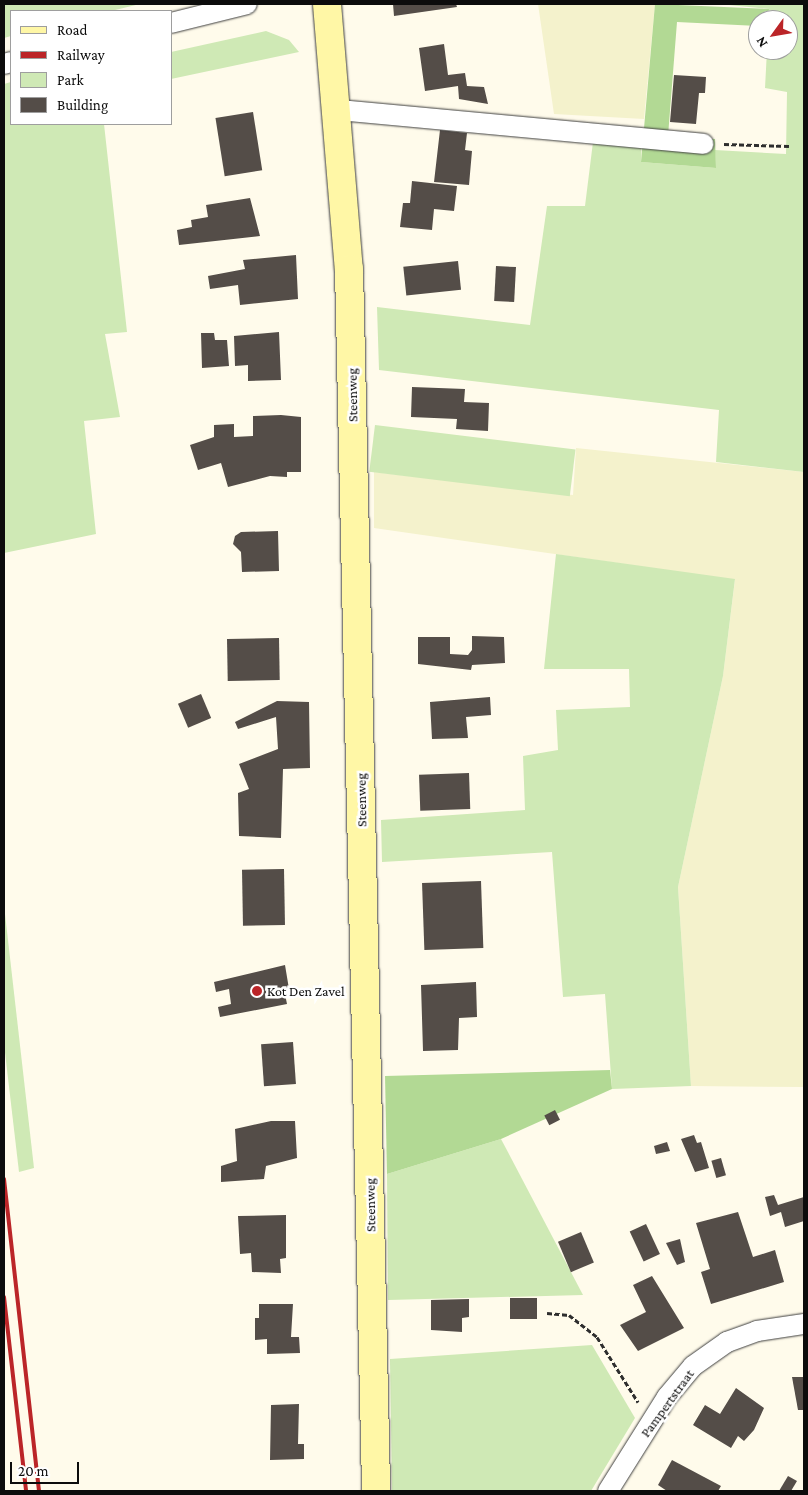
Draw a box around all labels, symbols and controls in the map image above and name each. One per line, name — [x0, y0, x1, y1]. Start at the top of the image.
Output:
legend — [10, 10, 172, 125]
north arrow — [748, 10, 798, 60]
text: Road — [57, 22, 87, 38]
text: N — [752, 34, 770, 51]
text: Railway — [57, 47, 105, 63]
text: Park — [57, 72, 84, 88]
text: Building — [57, 97, 108, 113]
street label: Steenweg — [343, 368, 361, 422]
street label: Steenweg — [352, 773, 370, 827]
place label: Kot Den Zavel — [267, 983, 345, 999]
marker: Kot Den Zavel — [251, 985, 263, 997]
street label: Steenweg — [361, 1178, 379, 1232]
street label: Pampertstraat — [637, 1366, 697, 1440]
scale bar — [12, 1452, 81, 1484]
text: 20 m — [18, 1463, 49, 1479]

